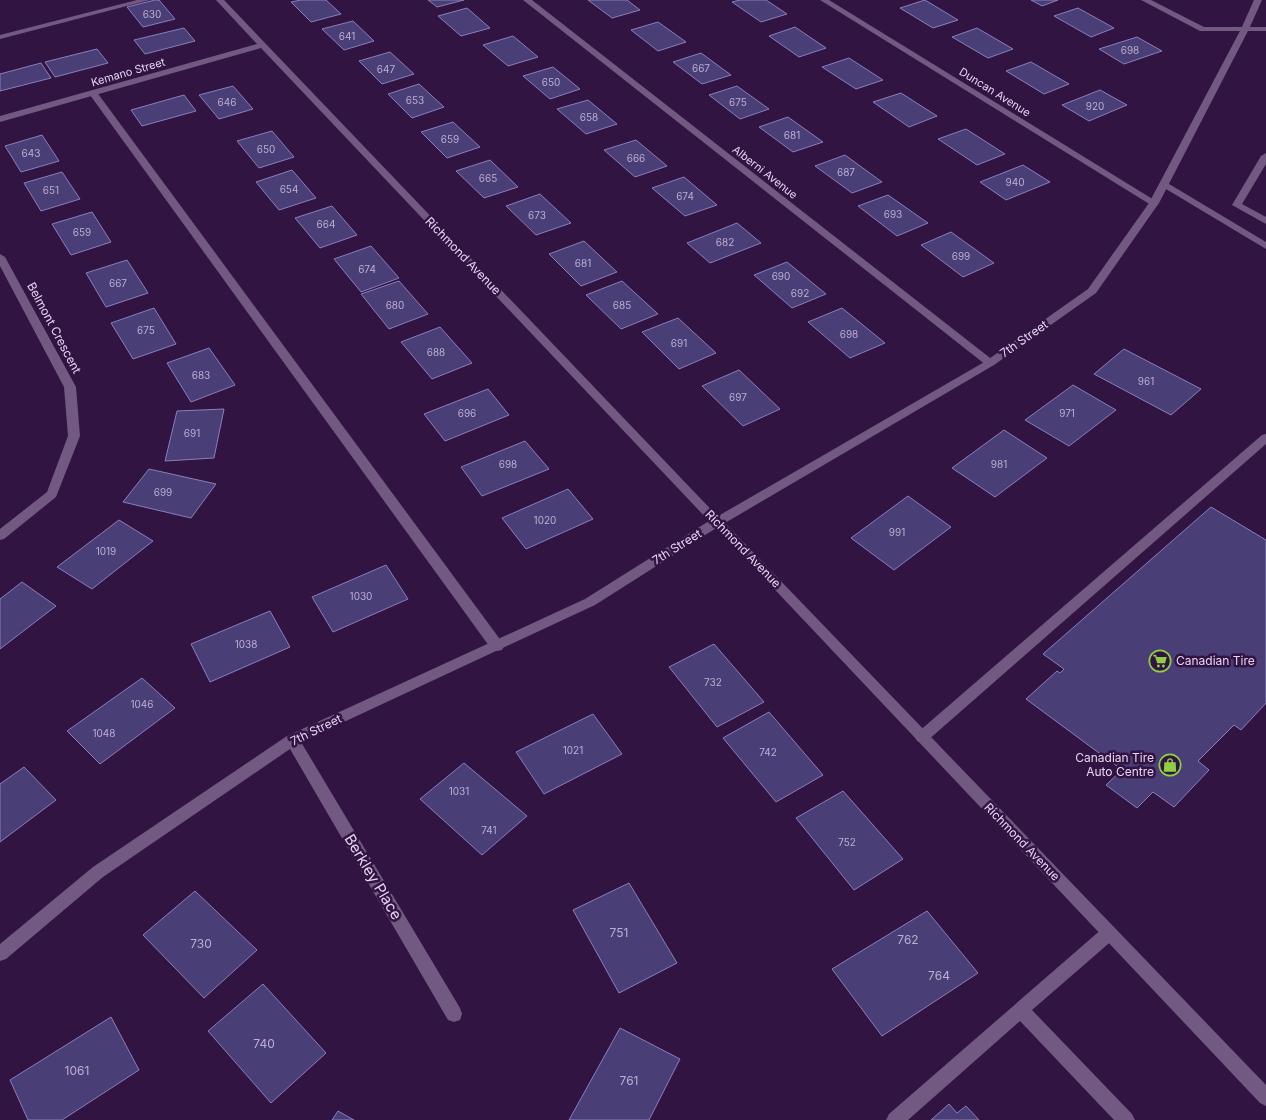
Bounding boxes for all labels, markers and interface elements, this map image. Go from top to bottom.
house number: 630 [143,8,161,20]
house number: 641 [339,30,355,42]
house number: 698 [1121,44,1139,56]
street label: Kemano Street [89,55,167,89]
house number: 667 [692,62,710,74]
house number: 647 [377,63,395,75]
street label: Duncan Avenue [957,64,1033,120]
house number: 650 [542,76,560,88]
house number: 653 [406,94,424,106]
house number: 646 [218,96,236,108]
house number: 675 [729,96,747,108]
house number: 920 [1086,100,1104,112]
house number: 658 [580,111,598,123]
house number: 681 [784,129,800,141]
house number: 659 [441,133,459,145]
street label: Alberni Avenue [730,142,800,202]
house number: 650 [257,143,275,155]
house number: 643 [22,147,40,159]
house number: 666 [627,152,645,164]
house number: 687 [837,166,855,178]
house number: 665 [479,172,497,184]
house number: 940 [1006,176,1024,188]
house number: 654 [280,183,298,195]
house number: 651 [43,184,59,196]
house number: 674 [676,190,694,202]
house number: 693 [884,208,902,220]
house number: 673 [528,209,546,221]
street label: Richmond Avenue [422,214,504,298]
house number: 664 [317,218,335,230]
house number: 659 [73,226,91,238]
house number: 682 [716,236,734,248]
house number: 699 [952,250,970,262]
house number: 681 [575,257,591,269]
house number: 674 [358,263,376,275]
house number: 690 [772,270,790,282]
house number: 667 [109,277,127,289]
street label: Belmont Crescent [24,280,85,376]
house number: 692 [791,287,809,299]
house number: 680 [386,299,404,311]
house number: 685 [613,299,631,311]
street label: 7th Street [997,317,1051,361]
house number: 675 [137,324,155,336]
house number: 698 [840,328,858,340]
house number: 691 [671,337,687,349]
house number: 688 [427,346,445,358]
house number: 683 [192,369,210,381]
house number: 961 [1138,375,1154,387]
house number: 697 [729,391,747,403]
house number: 696 [458,407,476,419]
house number: 971 [1059,407,1075,419]
house number: 691 [184,427,200,439]
house number: 698 [499,458,517,470]
house number: 981 [991,458,1007,470]
house number: 699 [154,486,172,498]
street label: Richmond Avenue [702,507,784,591]
house number: 1020 [534,514,556,526]
street label: 7th Street [649,526,704,568]
house number: 991 [889,526,905,538]
house number: 1019 [96,545,116,557]
house number: 1030 [350,590,372,602]
house number: 1038 [235,638,257,650]
supermarket icon: Canadian Tire [1148,649,1172,673]
place label: Canadian Tire [1176,653,1255,668]
house number: 732 [704,676,722,688]
house number: 1046 [130,698,154,710]
street label: 7th Street [288,711,344,748]
house number: 1048 [92,727,116,739]
house number: 1021 [563,744,583,756]
house number: 742 [759,746,777,758]
place label: Canadian Tire Auto Centre [1075,750,1154,779]
shop icon: Canadian Tire Auto Centre [1158,753,1182,777]
house number: 1031 [449,785,469,797]
street label: Richmond Avenue [981,800,1063,884]
house number: 741 [481,824,497,836]
street label: Berkley Place [340,831,406,923]
house number: 752 [838,836,856,848]
house number: 751 [610,925,628,940]
house number: 762 [897,932,919,947]
house number: 730 [190,936,212,951]
house number: 764 [928,968,950,983]
house number: 740 [253,1036,275,1051]
house number: 1061 [65,1063,89,1078]
house number: 761 [620,1073,638,1088]

